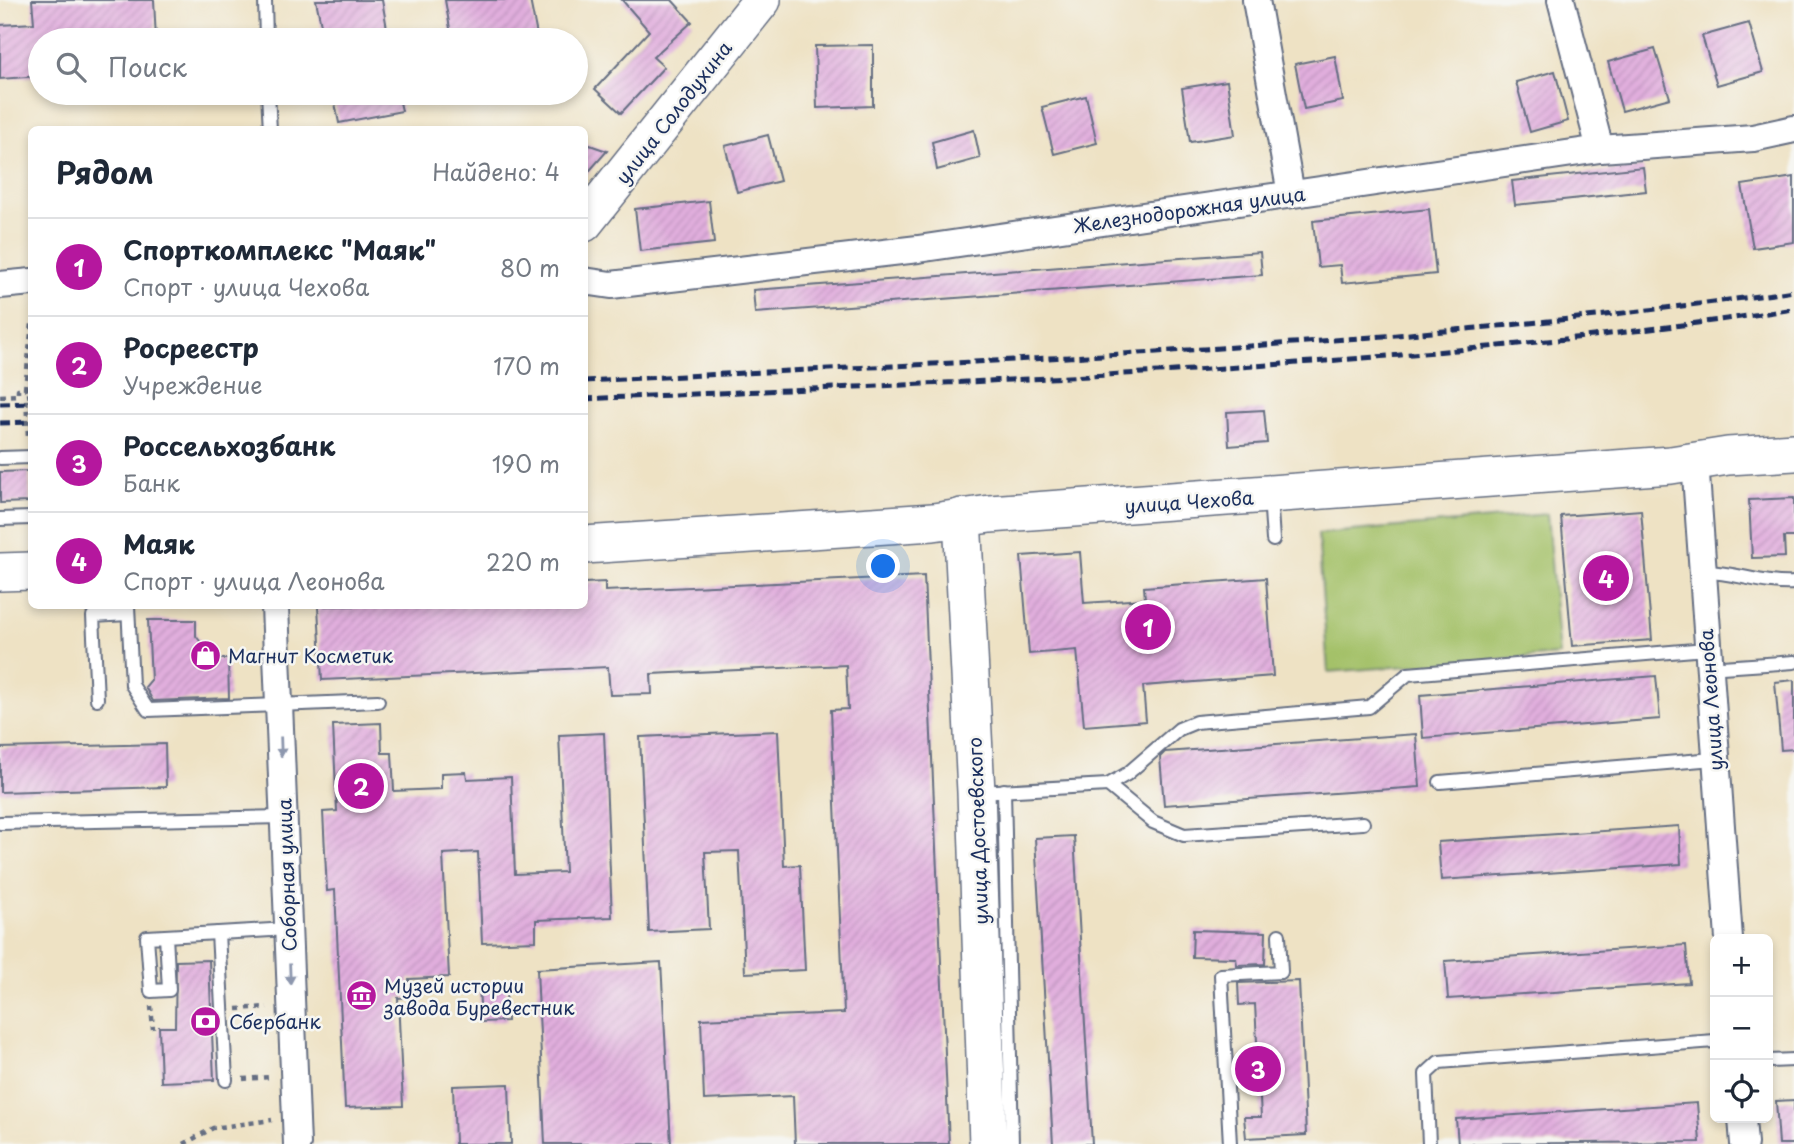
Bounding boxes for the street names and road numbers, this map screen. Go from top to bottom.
street label: улица Солодухина [608,35,738,189]
street label: Железнодорожная улица [1071,179,1307,239]
street label: улица Чехова [1123,483,1255,519]
street label: улица Леонова [1691,628,1729,772]
street label: улица Достоевского [960,737,994,925]
street label: Соборная улица [269,798,303,952]

